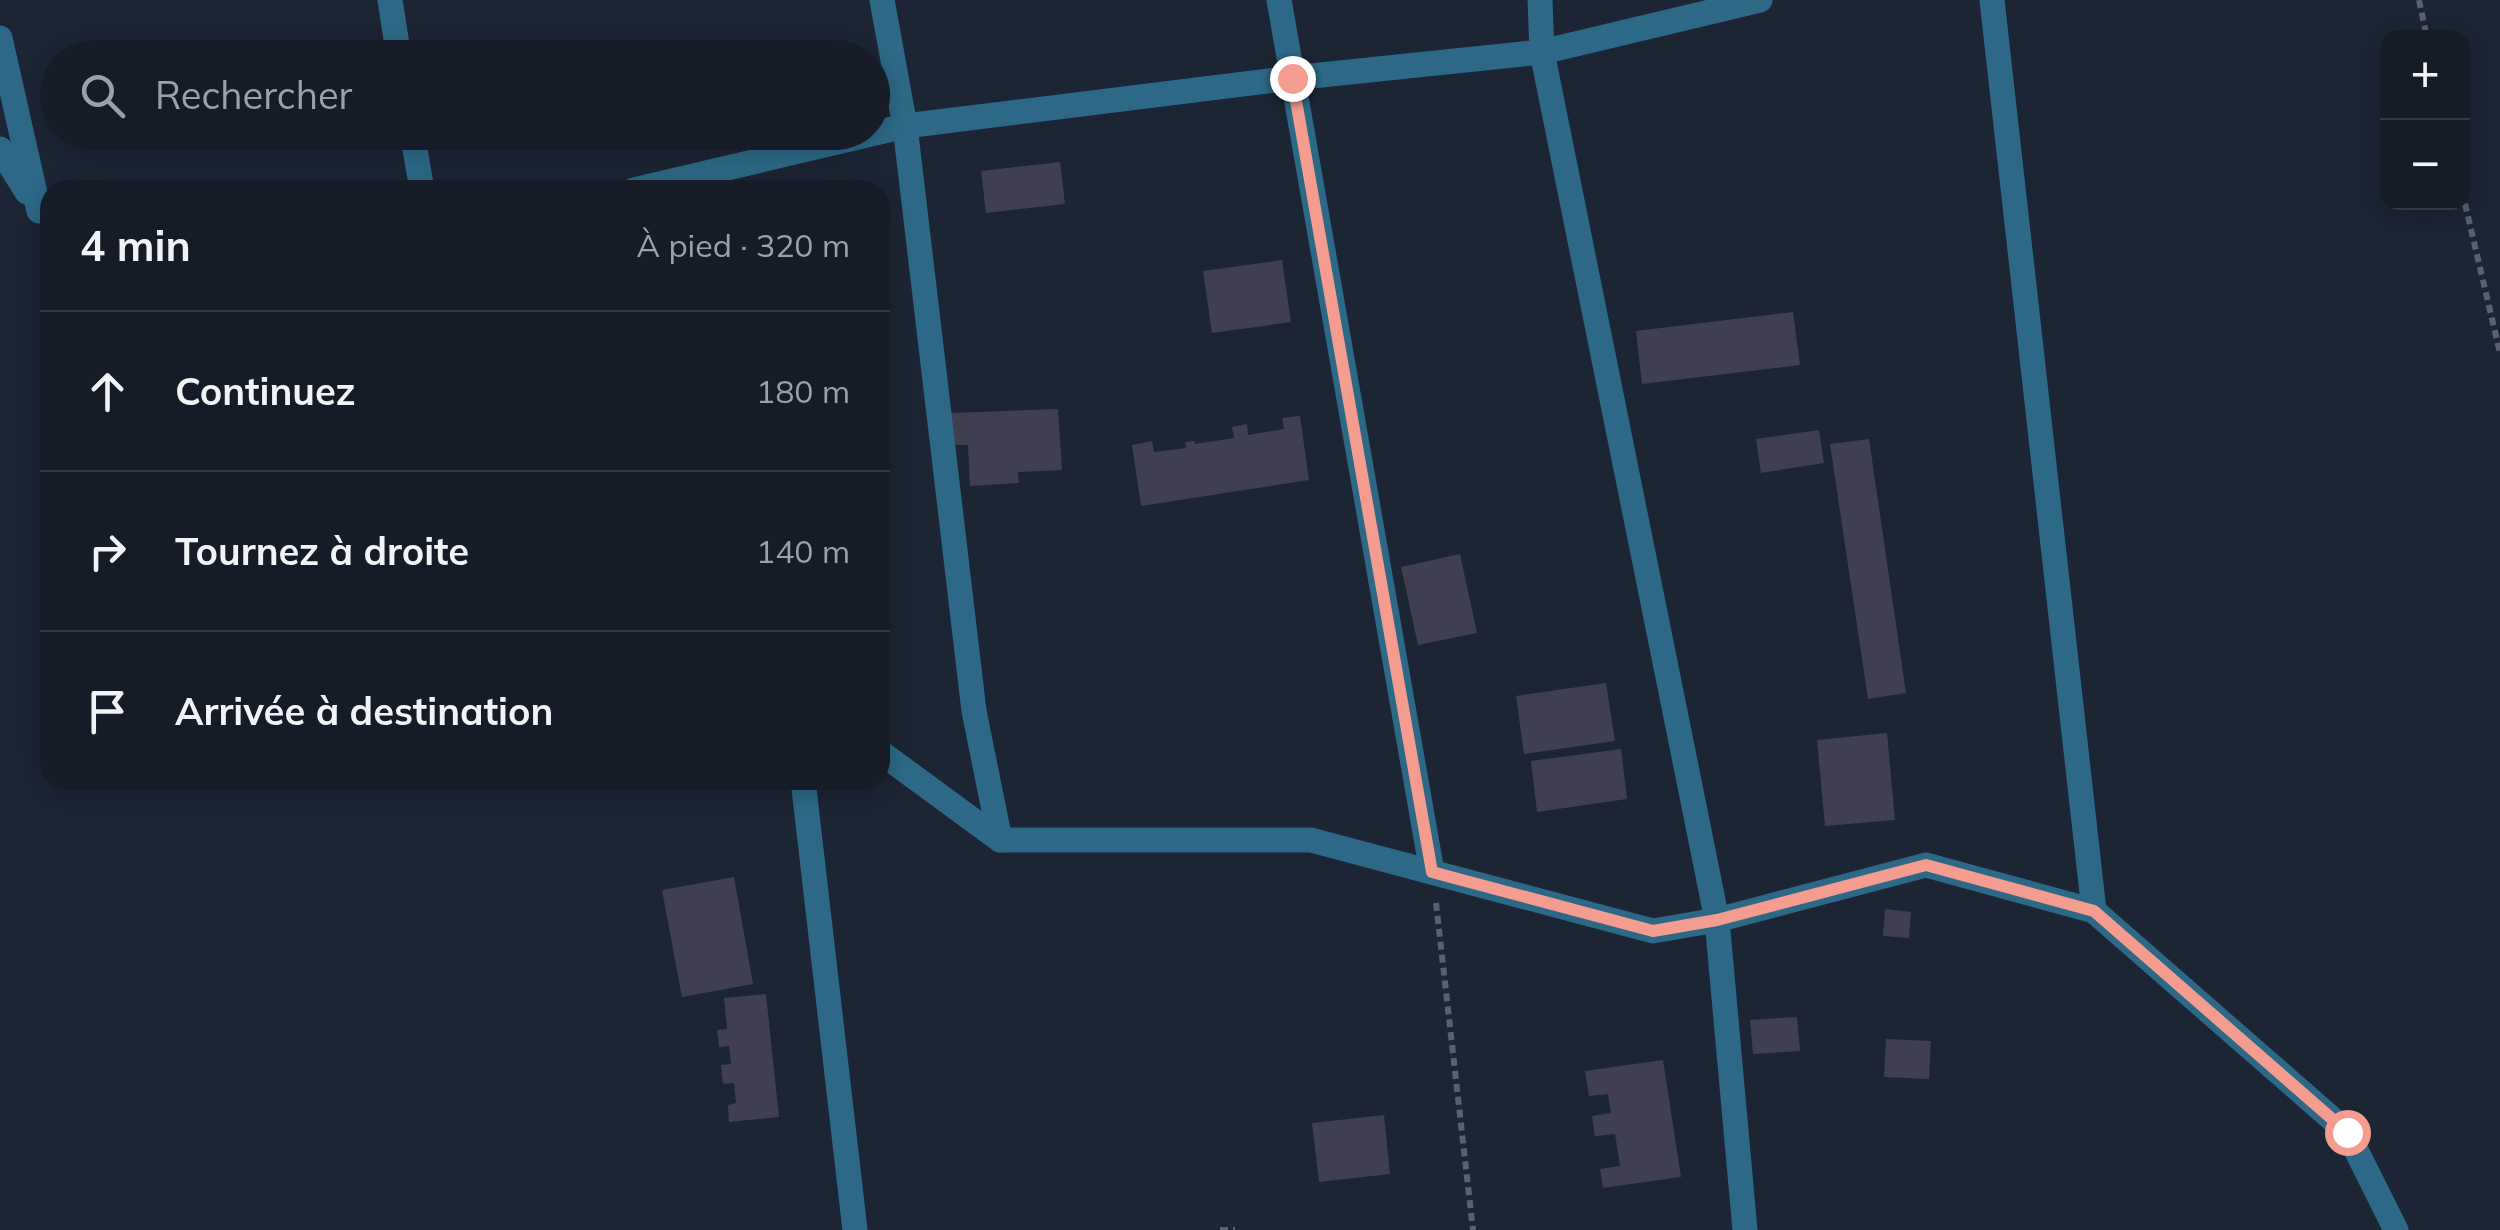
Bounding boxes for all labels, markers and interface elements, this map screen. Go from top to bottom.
map controls [2380,30,2470,210]
button: + [2380,30,2470,120]
search box [40,40,890,150]
route end [1270,56,1316,102]
icon: search [75,68,130,123]
text: Rechercher [155,71,352,119]
button: − [2380,120,2470,210]
text: 4 min [80,219,191,272]
text: À pied · 320 m [637,225,850,265]
icon: ahead [80,364,135,419]
text: Continuez [175,367,356,415]
text: 180 m [756,371,850,411]
icon: right [80,524,135,579]
text: Tournez à droite [175,527,469,575]
text: 140 m [756,531,850,571]
icon: arrive [80,684,135,739]
text: Arrivée à destination [175,687,553,735]
route start [2325,1110,2371,1156]

